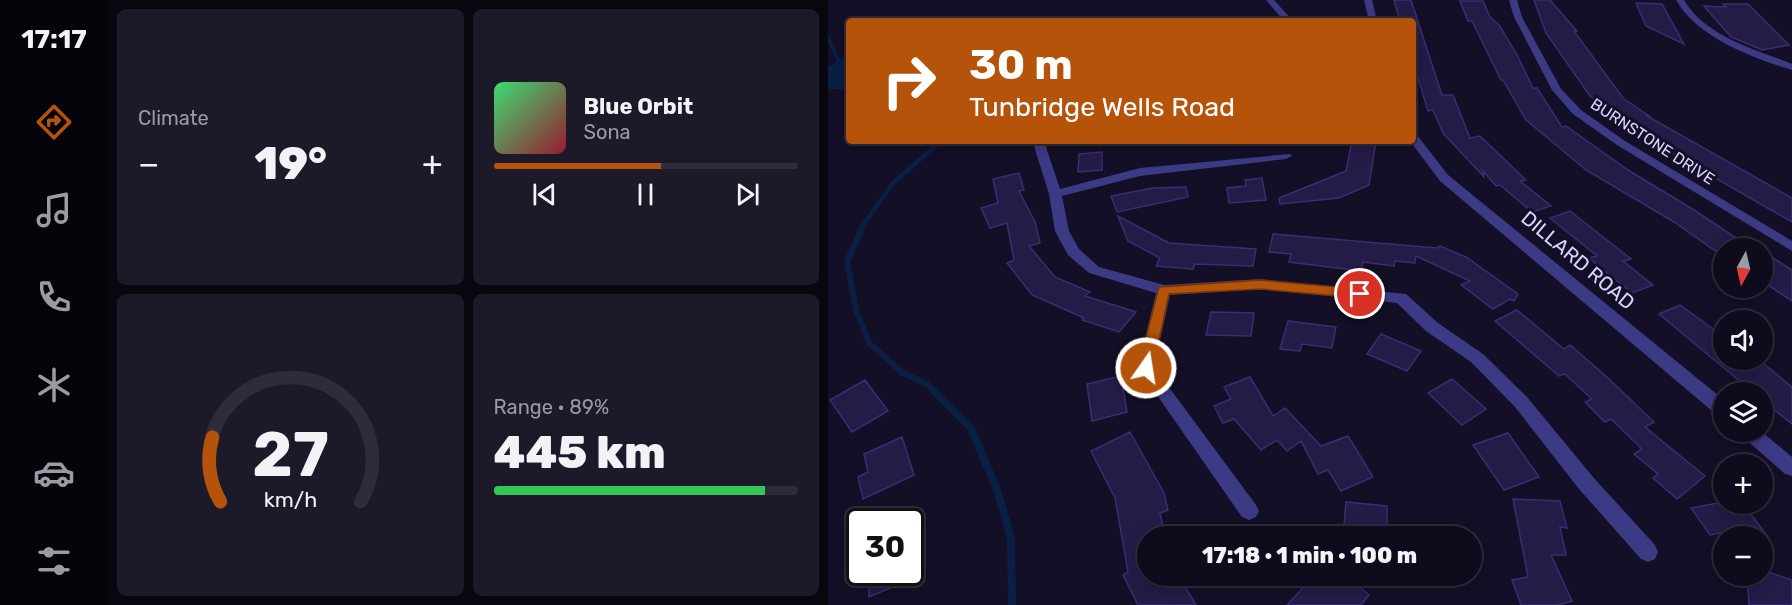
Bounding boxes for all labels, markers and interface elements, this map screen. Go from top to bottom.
text: 17:17 [21,23,87,55]
text: 30 m [969,40,1073,90]
icon: right [870,42,948,120]
text: Tunbridge Wells Road [969,91,1235,123]
text: Blue Orbit [584,93,693,120]
street label: BURNSTONE DRIVE [1587,94,1718,189]
icon: directions [33,101,75,143]
text: Climate [138,106,209,130]
text: Sona [584,120,631,144]
text: 19° [254,137,327,190]
text: − [138,144,159,183]
text: + [422,144,442,183]
icon: previous [528,178,561,211]
icon: pause [629,178,662,211]
icon: next [731,178,764,211]
icon: music [33,189,75,231]
street label: DILLARD ROAD [1516,206,1640,314]
north arrow [1713,238,1773,298]
map controls [1713,238,1773,586]
pin [1334,268,1385,319]
icon: phone [33,276,75,318]
icon: arrive [1343,277,1376,310]
button: sound [1713,310,1773,370]
position arrow [1114,336,1178,400]
icon: climate [33,364,75,406]
button: layers [1713,382,1773,442]
text: Range · 89% [494,395,609,419]
text: 27 [252,418,328,492]
text: 445 km [494,426,666,479]
icon: car [33,452,75,494]
button: + [1713,454,1773,514]
text: km/h [263,487,317,512]
speed limit sign: 30 [846,508,924,586]
button: − [1713,526,1773,586]
icon: filters [33,540,75,582]
text: 17:18 · 1 min · 100 m [1202,542,1417,569]

